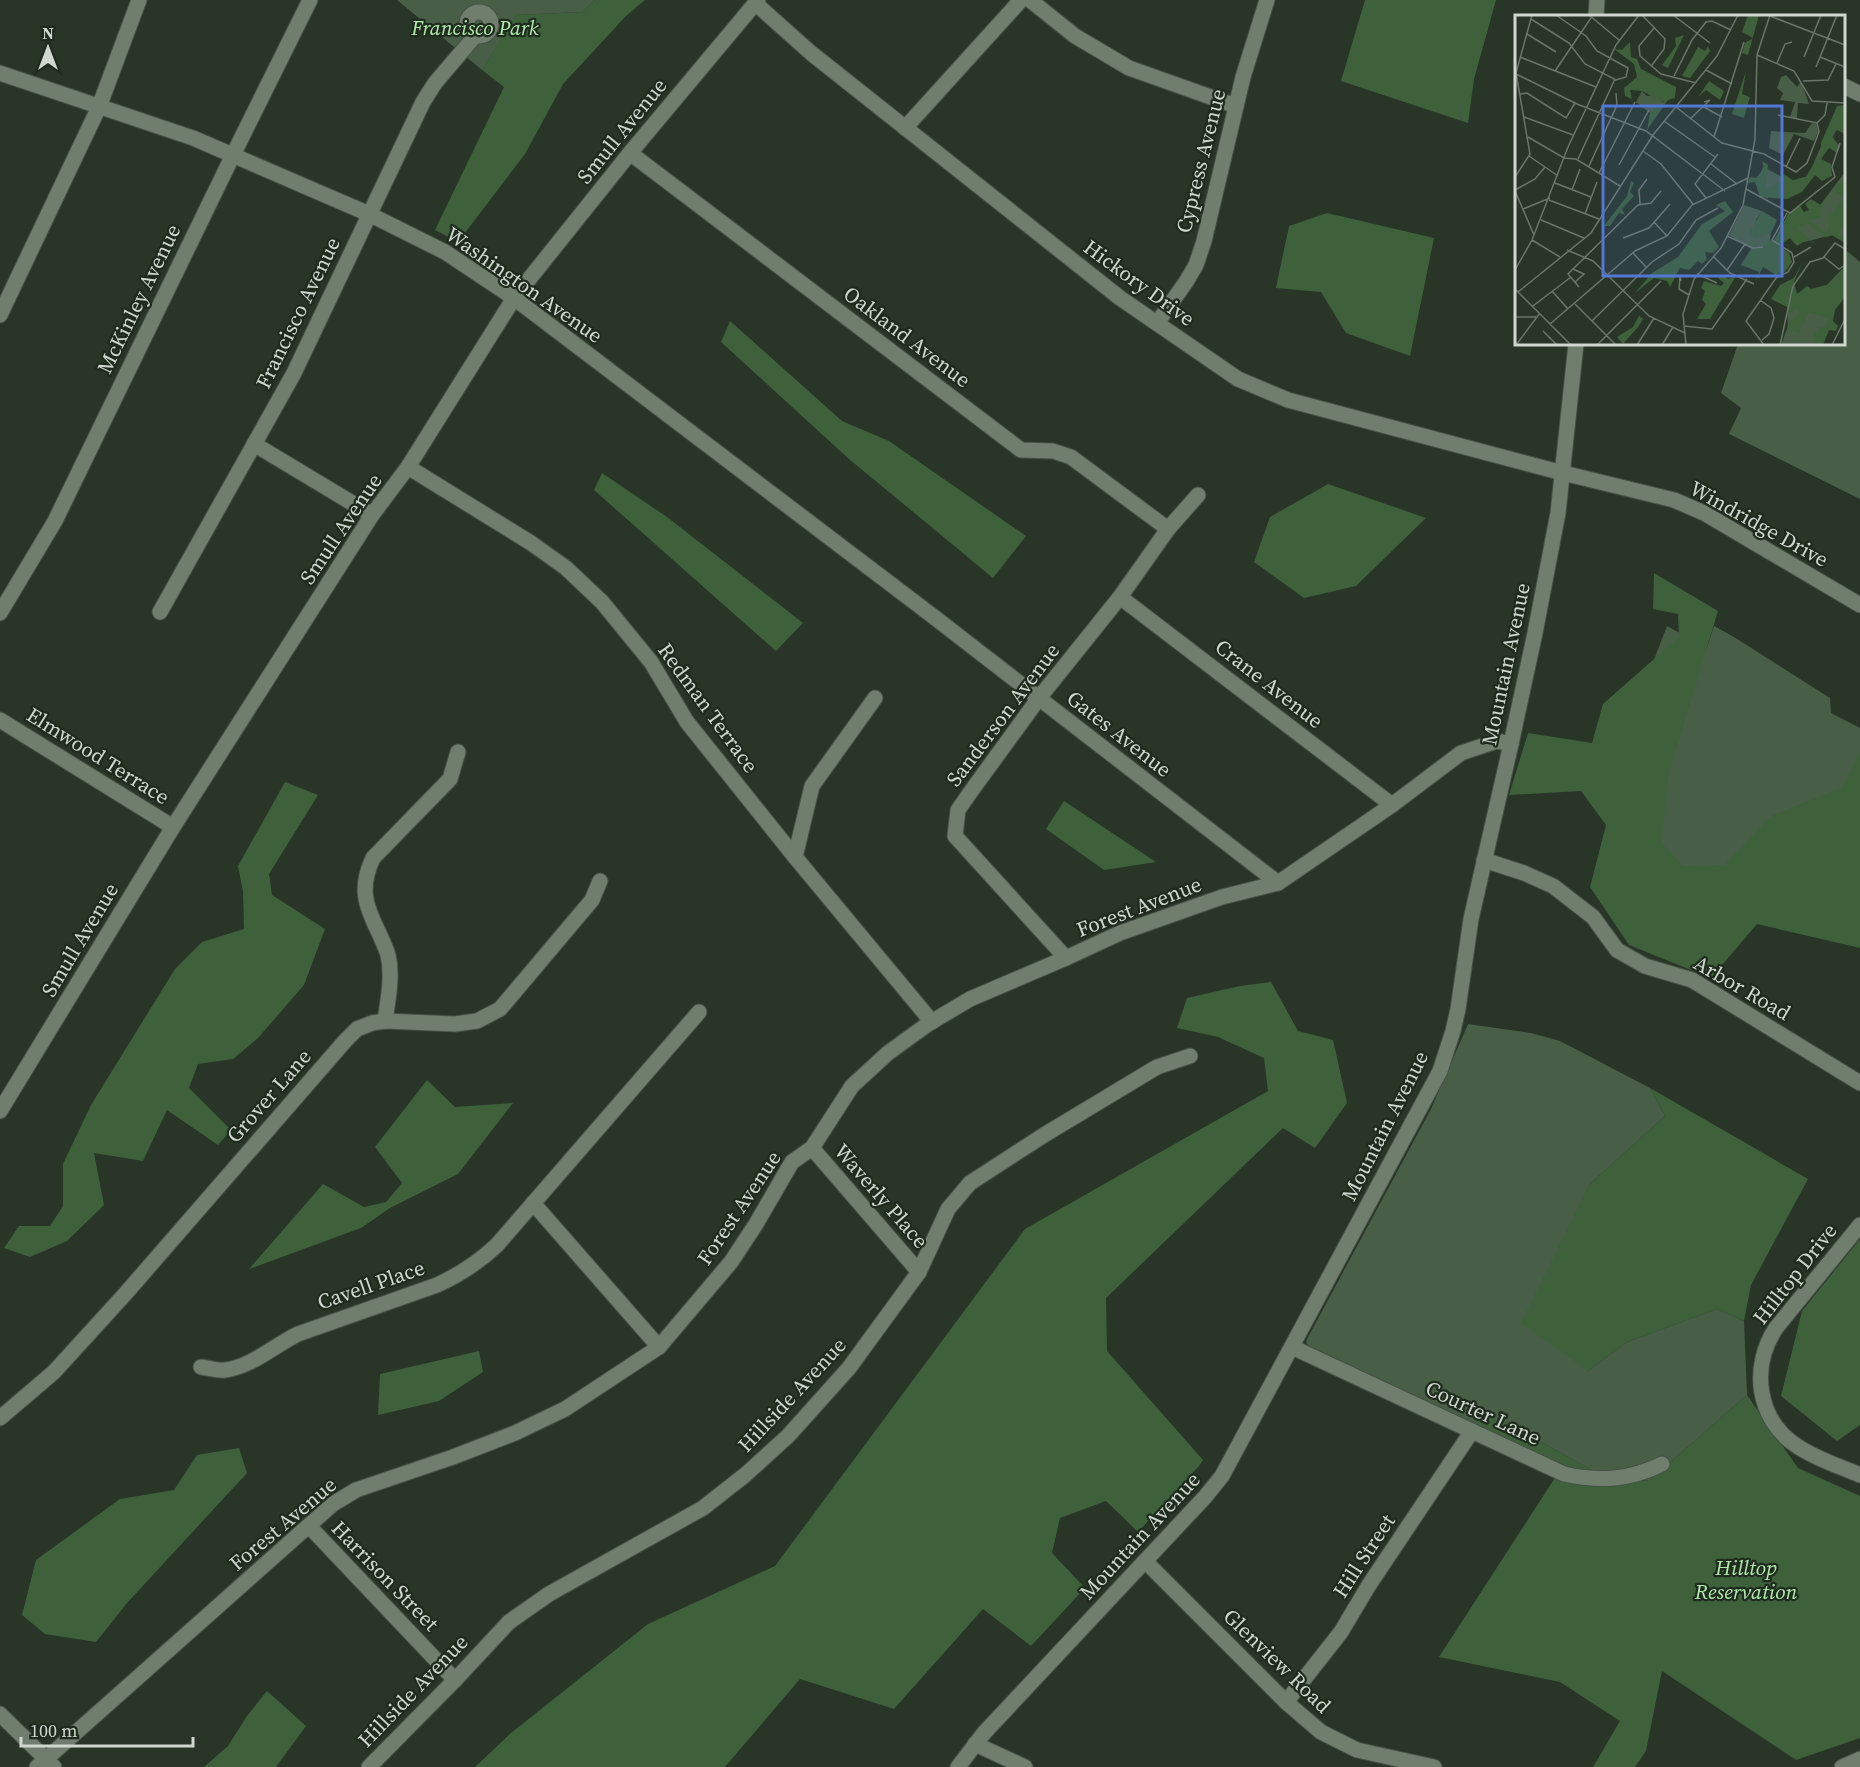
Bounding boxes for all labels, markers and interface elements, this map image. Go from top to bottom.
park label: Francisco Park [410,13,539,42]
inset map [1515,15,1845,345]
north arrow [18,18,78,78]
text: N [42,22,54,44]
street label: Smull Avenue [570,72,673,190]
street label: Cypress Avenue [1169,86,1232,236]
street label: McKinley Avenue [90,219,187,378]
street label: Washington Avenue [440,219,609,350]
street label: Francisco Avenue [248,232,347,393]
street label: Hickory Drive [1078,232,1201,333]
street label: Oakland Avenue [838,279,977,394]
street label: Smull Avenue [293,467,388,590]
street label: Windridge Drive [1685,473,1834,574]
street label: Mountain Avenue [1474,580,1537,748]
street label: Crane Avenue [1209,632,1329,735]
street label: Redman Terrace [651,637,765,778]
street label: Sanderson Avenue [939,637,1066,792]
street label: Gates Avenue [1061,684,1178,784]
street label: Elmwood Terrace [21,700,175,811]
street label: Forest Avenue [1072,869,1206,944]
street label: Smull Avenue [34,877,125,1002]
street label: Arbor Road [1688,948,1796,1027]
street label: Grover Lane [220,1042,318,1149]
street label: Mountain Avenue [1334,1046,1435,1206]
street label: Waverly Place [828,1137,935,1254]
street label: Forest Avenue [690,1145,788,1271]
street label: Hilltop Drive [1746,1217,1843,1330]
street label: Cavell Place [313,1253,428,1316]
street label: Hillside Avenue [731,1331,852,1458]
street label: Courter Lane [1421,1373,1546,1452]
street label: Mountain Avenue [1073,1465,1207,1606]
street label: Forest Avenue [223,1470,343,1577]
street label: Hill Street [1326,1508,1402,1603]
street label: Harrison Street [325,1514,446,1637]
park label: Hilltop Reservation [1694,1553,1797,1606]
street label: Glenview Road [1217,1602,1338,1720]
street label: Hillside Avenue [351,1628,474,1754]
scale bar [21,1710,194,1748]
text: 100 m [30,1718,77,1743]

